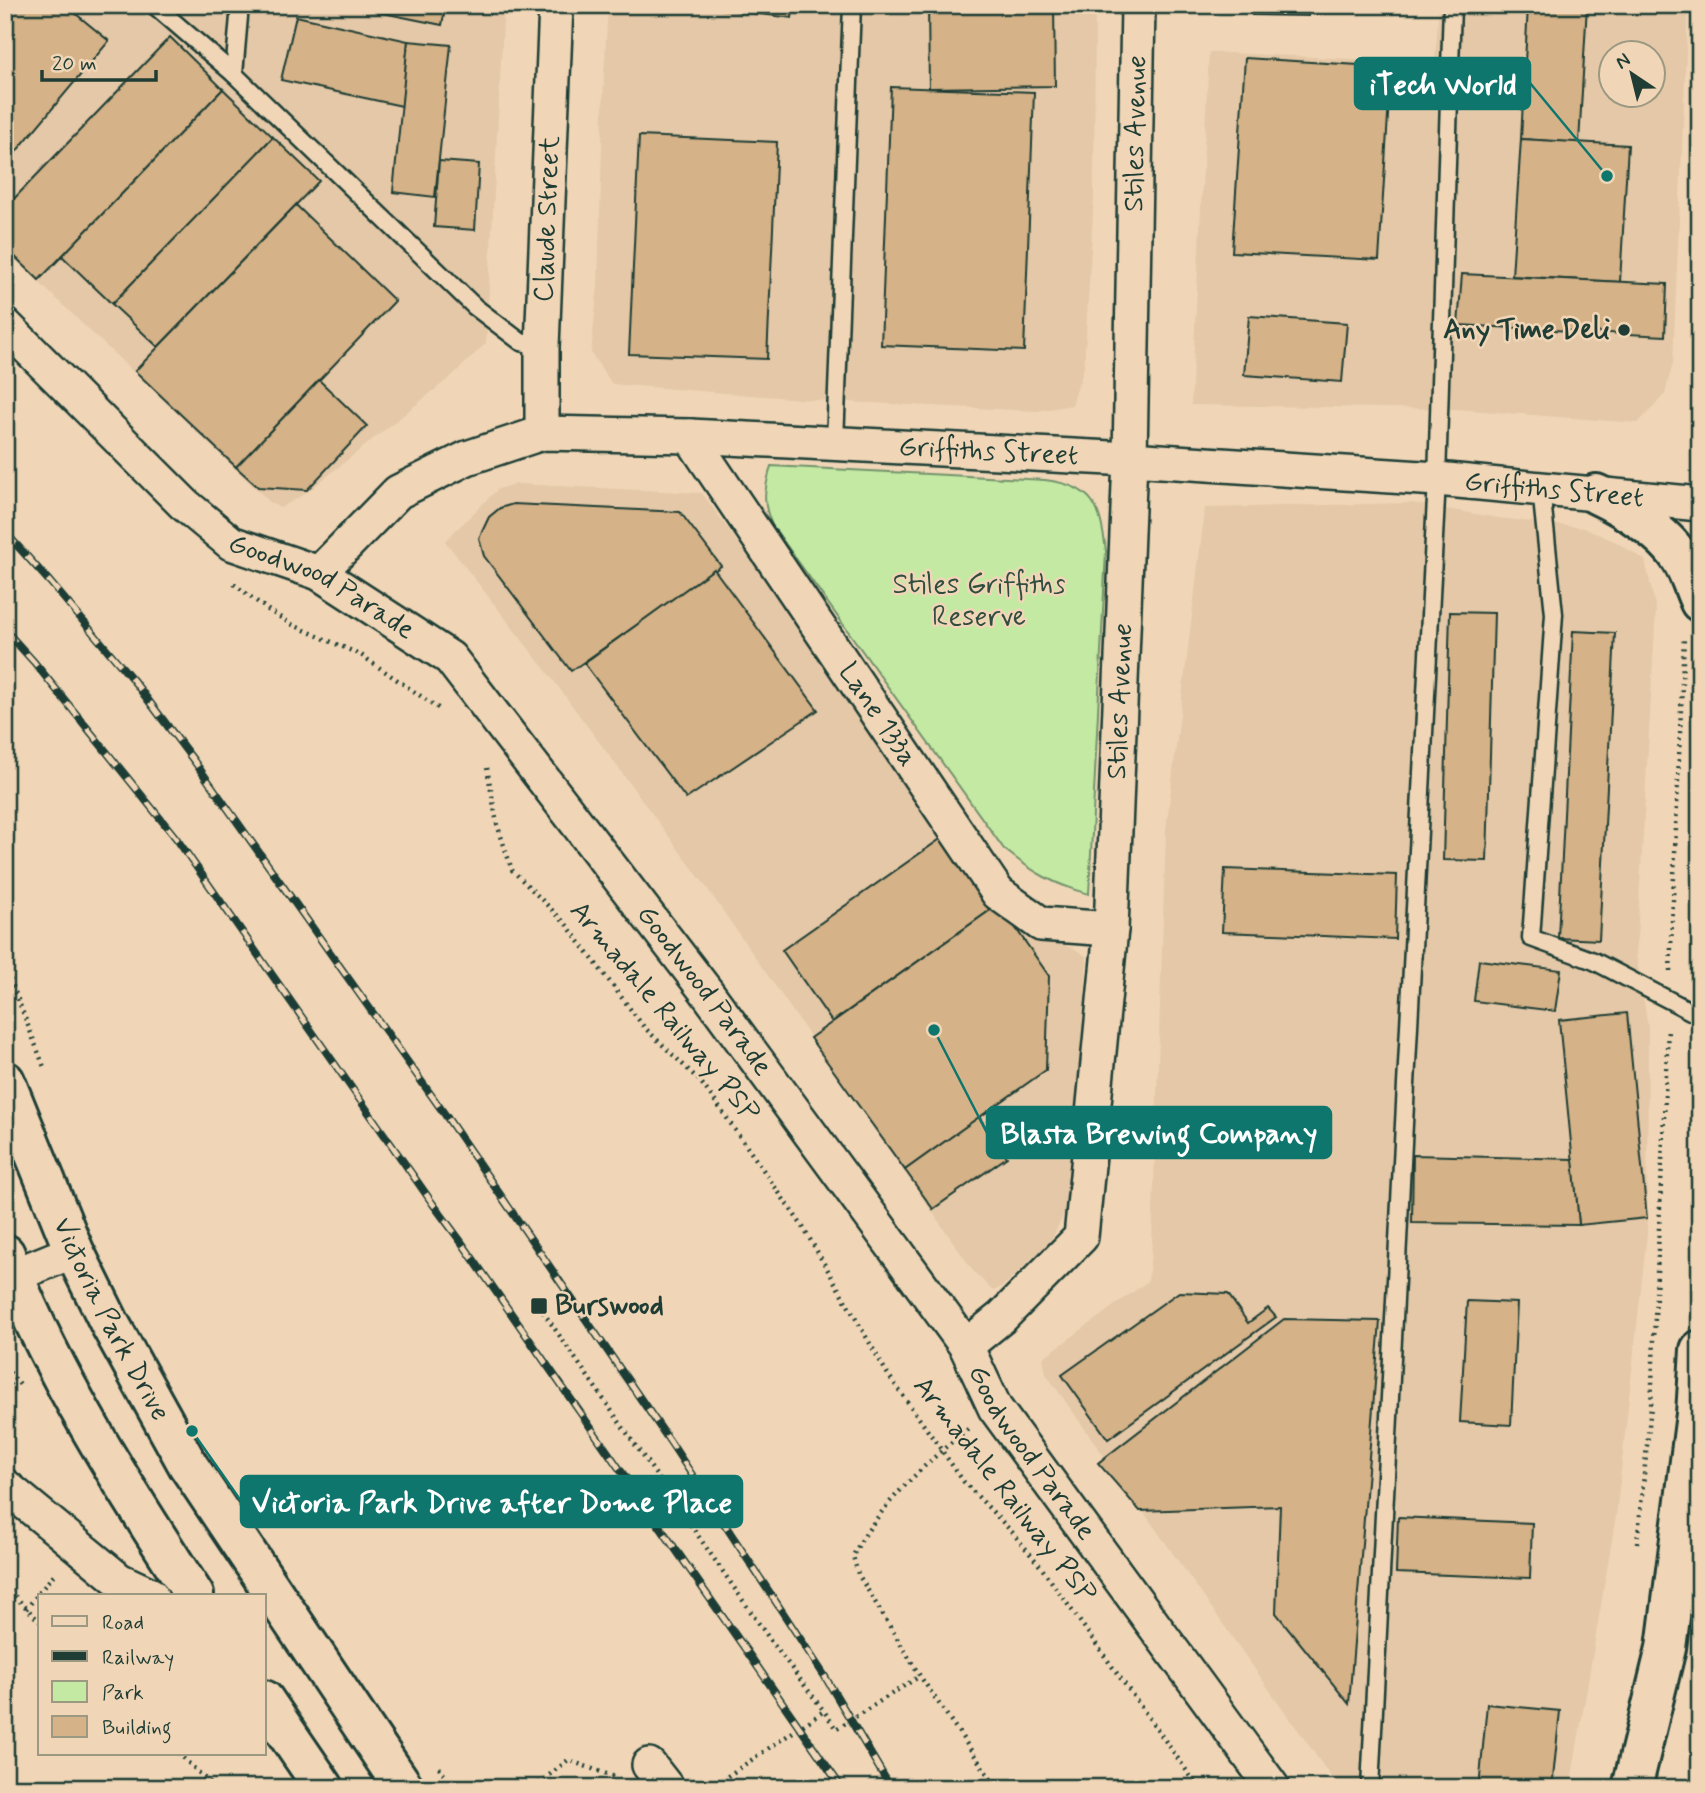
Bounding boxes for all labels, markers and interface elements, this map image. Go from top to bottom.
scale bar [42,38,156,82]
north arrow [1596,38,1666,108]
text: N [1611,47,1635,75]
text: 20 m [52,50,97,78]
street label: Stiles Avenue [1116,55,1156,212]
callout: iTech World [1355,58,1530,109]
text: iTech World [1369,66,1517,105]
street label: Claude Street [525,135,569,303]
place label: Any Time Deli [1443,312,1610,349]
marker: Any Time Deli [1616,322,1632,338]
street label: Griffiths Street [898,428,1079,475]
street label: Griffiths Street [1463,463,1645,517]
street label: Goodwood Parade [223,525,422,649]
park label: Stiles Griffiths Reserve [892,567,1066,636]
street label: Stiles Avenue [1099,622,1142,780]
street label: Lane 133a [830,655,926,774]
street label: Armadale Railway PSP [561,894,767,1130]
street label: Goodwood Parade [628,897,781,1084]
callout: Blasta Brewing Company [987,1107,1331,1158]
text: Blasta Brewing Company [1000,1115,1318,1158]
street label: Victoria Park Drive [44,1212,179,1428]
place label: Burswood [555,1288,664,1325]
marker: Burswood [529,1296,549,1316]
street label: Goodwood Parade [959,1359,1104,1548]
street label: Armadale Railway PSP [904,1369,1104,1611]
callout: Victoria Park Drive after Dome Place [241,1476,742,1527]
text: Victoria Park Drive after Dome Place [252,1484,732,1523]
legend [38,1594,266,1755]
text: Road [102,1609,144,1637]
text: Railway [102,1644,174,1672]
text: Park [102,1679,144,1707]
text: Building [102,1714,172,1744]

